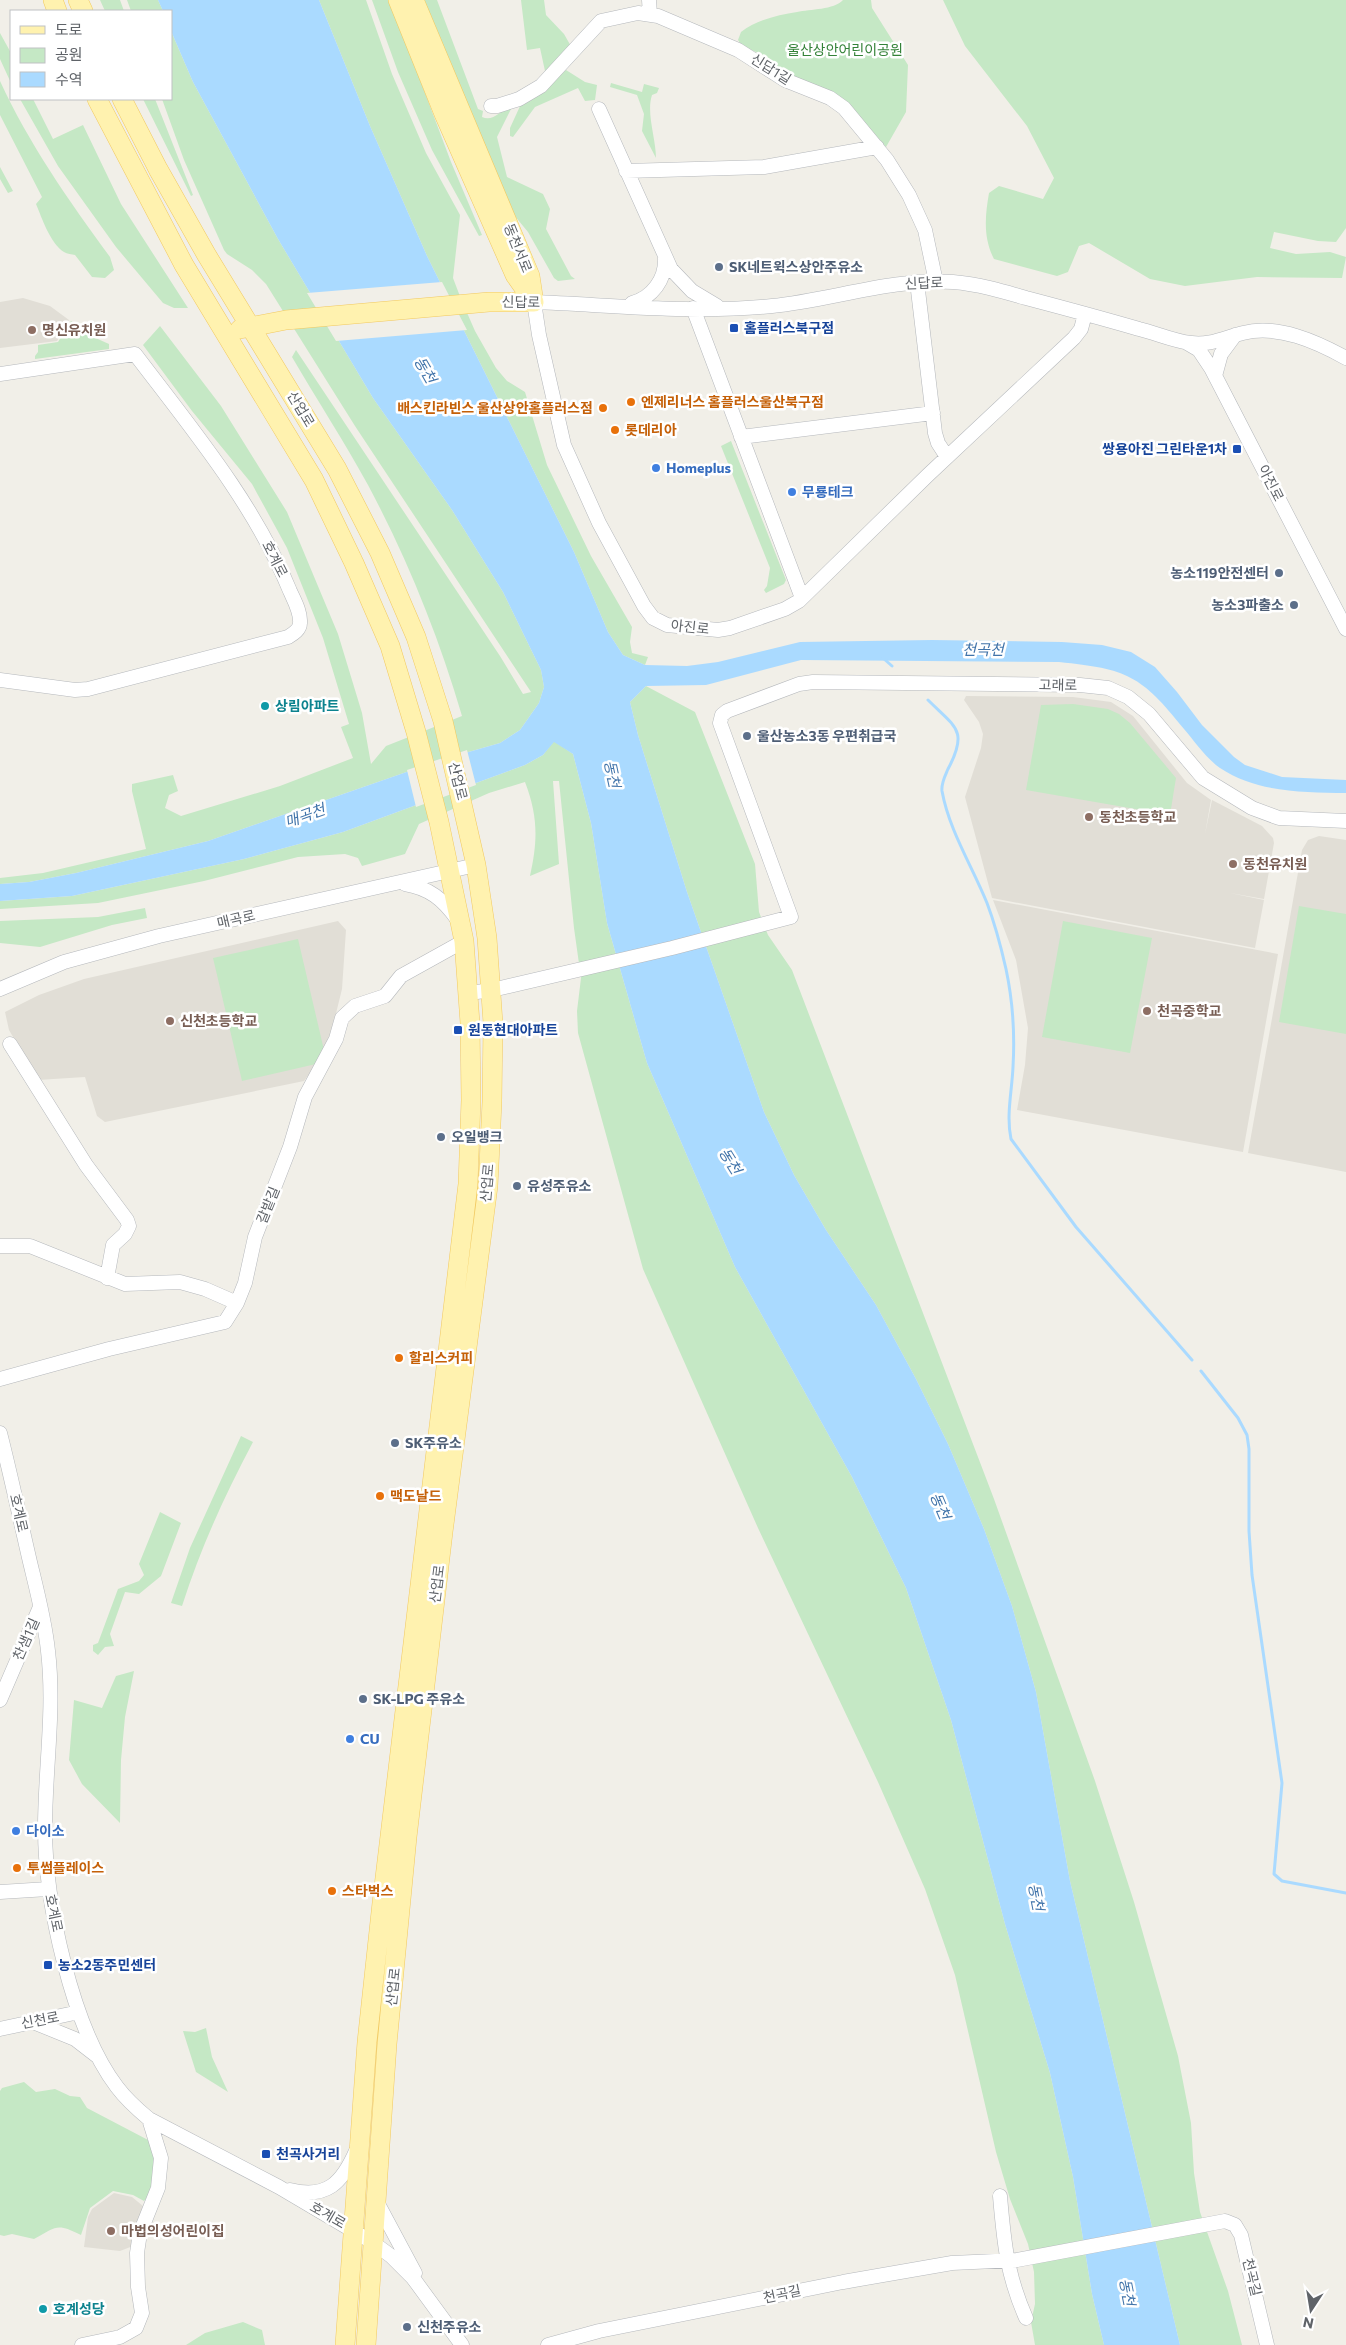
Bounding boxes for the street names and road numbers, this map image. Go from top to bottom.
street label: 신답1길 [748,50,795,88]
street label: 동천서로 [501,221,536,275]
street label: 신답로 [904,273,944,292]
street label: 신답로 [502,293,541,310]
street label: 산업로 [284,388,319,430]
street label: 아진로 [1255,462,1288,504]
street label: 호계로 [259,538,292,580]
street label: 아진로 [670,616,710,637]
street label: 고래로 [1039,676,1078,693]
street label: 산업로 [446,760,471,802]
street label: 매곡로 [215,906,257,931]
street label: 산업로 [476,1163,497,1203]
street label: 갈밭길 [252,1184,283,1226]
street label: 호계로 [7,1492,32,1534]
street label: 산업로 [426,1564,447,1604]
street label: 찬샘1길 [9,1615,42,1663]
street label: 호계로 [42,1892,67,1934]
street label: 산업로 [382,1967,403,2007]
street label: 신천로 [19,2007,61,2032]
street label: 호계로 [307,2198,349,2232]
street label: 천곡길 [1240,2256,1265,2298]
street label: 천곡길 [761,2281,803,2306]

